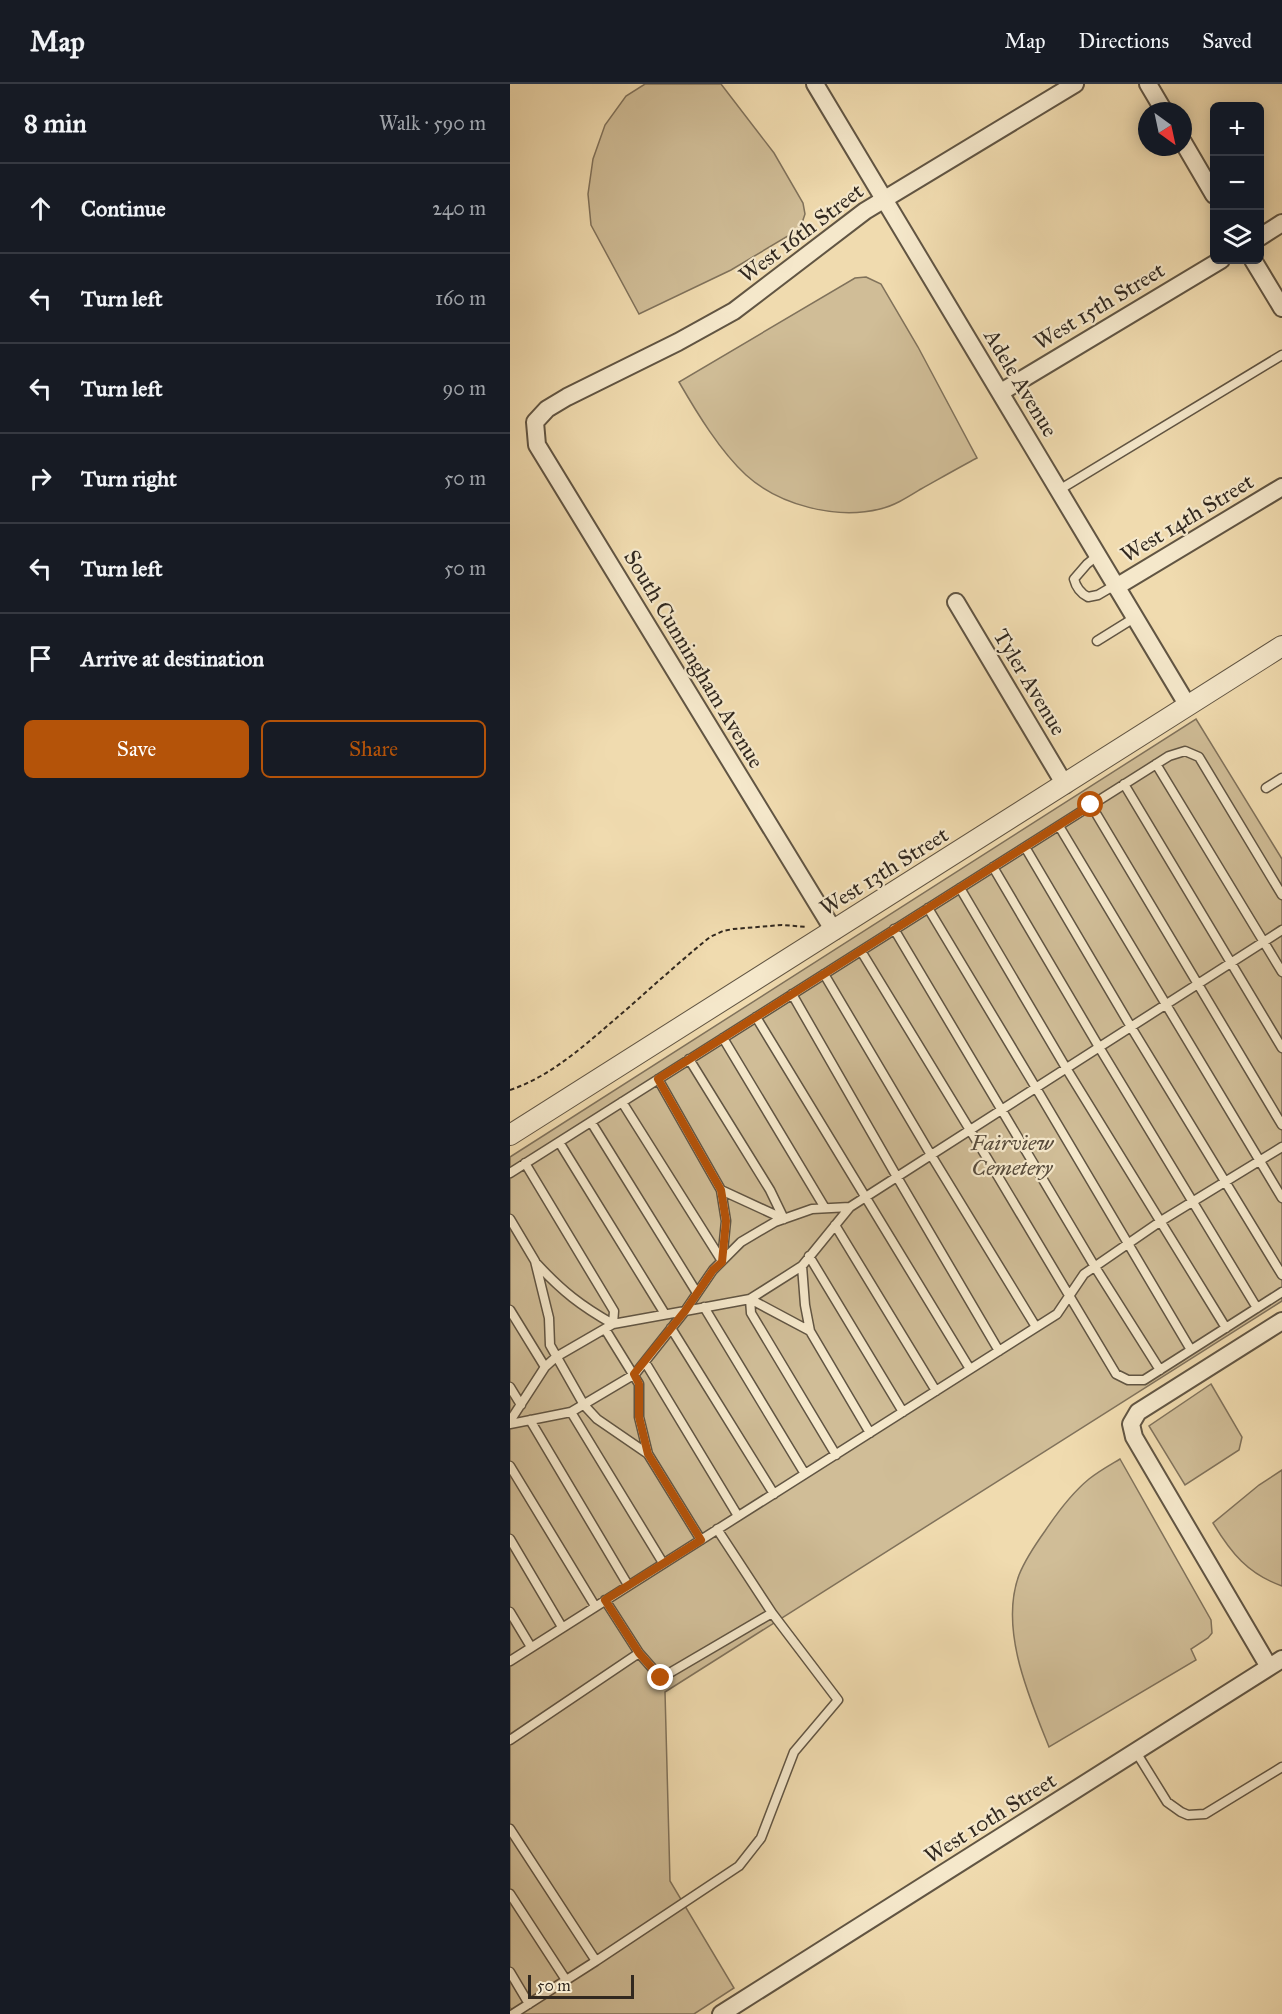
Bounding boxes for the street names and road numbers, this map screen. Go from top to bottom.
street label: West 16th Street [733,177,869,289]
street label: West 15th Street [1029,256,1170,356]
street label: Adele Avenue [978,323,1064,442]
street label: West 14th Street [1116,468,1258,568]
street label: South Cunningham Avenue [618,545,770,773]
street label: Tyler Avenue [988,624,1072,740]
street label: West 13th Street [815,821,953,921]
street label: West 10th Street [919,1767,1061,1869]

